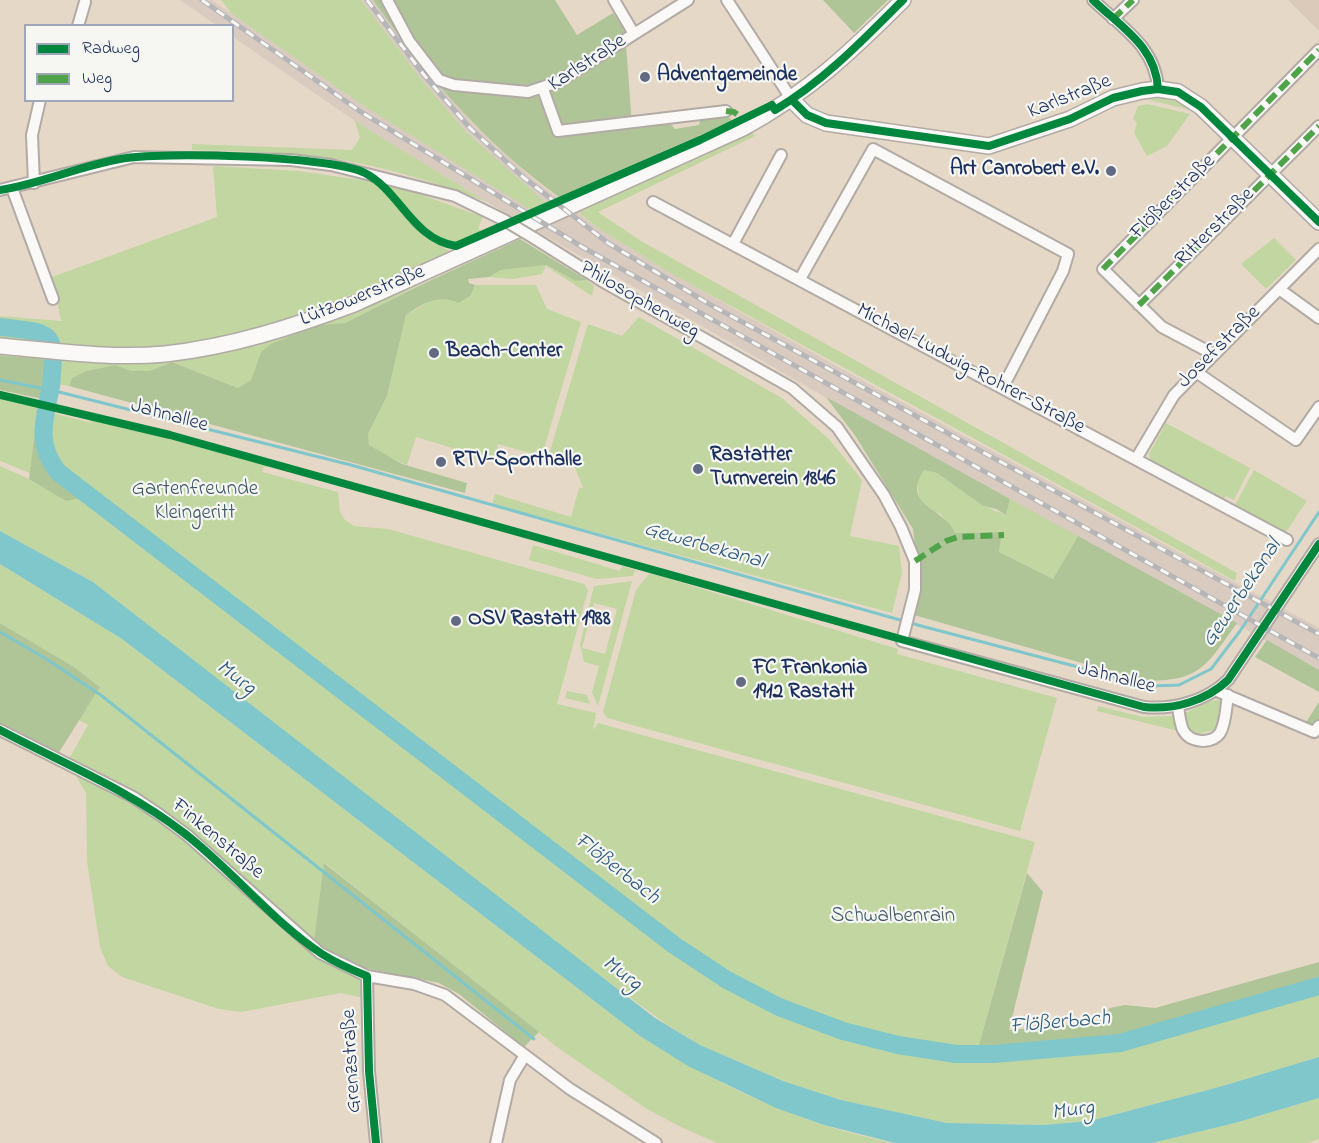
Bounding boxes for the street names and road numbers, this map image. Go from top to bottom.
street label: Karlstraße [544,30,632,98]
street label: Karlstraße [1025,70,1115,126]
street label: Flößerstraße [1126,150,1222,246]
street label: Ritterstraße [1171,183,1261,273]
street label: Philosophenweg [575,257,703,345]
street label: Lützowerstraße [297,261,429,333]
street label: Michael-Ludwig-Rohrer-Straße [851,299,1089,441]
street label: Josefstraße [1173,301,1267,395]
street label: Jahnallee [128,395,210,439]
street label: Jahnallee [1075,657,1157,701]
street label: Finkenstraße [166,794,268,886]
street label: Grenzstraße [338,1008,368,1114]

